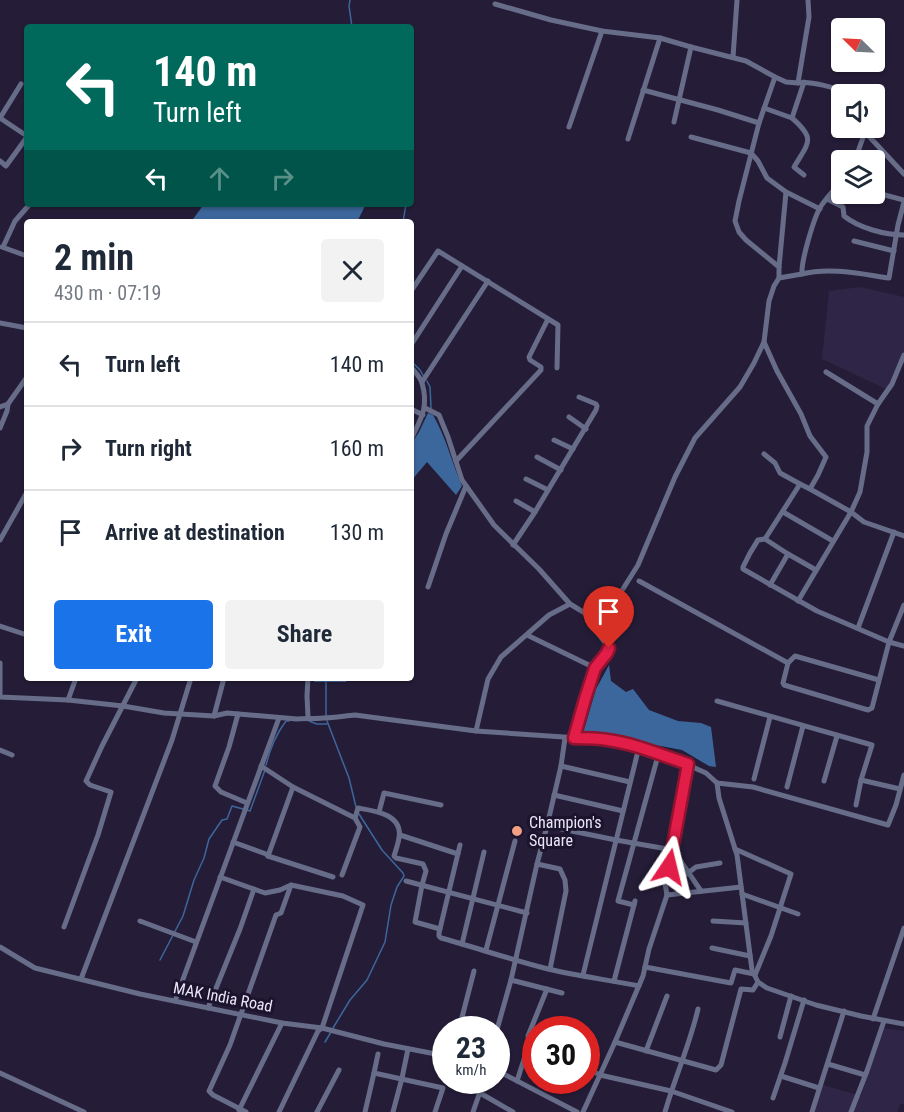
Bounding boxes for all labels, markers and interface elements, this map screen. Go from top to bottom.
north arrow [831,18,885,72]
map controls [831,18,885,204]
text: 140 m [153,47,258,96]
icon: left [54,48,132,126]
button: sound [831,84,885,138]
text: Turn left [153,97,242,129]
button: layers [831,150,885,204]
icon: left [140,162,173,195]
icon: ahead [203,162,236,195]
icon: right [266,162,299,195]
text: 2 min [54,237,134,279]
button: close [321,239,384,302]
text: 430 m · 07:19 [54,281,161,305]
icon: left [54,348,87,381]
text: Turn left [105,352,180,377]
text: 140 m [330,352,384,377]
icon: right [54,432,87,465]
text: Turn right [105,436,192,461]
text: 160 m [330,436,384,461]
icon: arrive [54,516,87,549]
text: Arrive at destination [105,520,285,545]
text: 130 m [330,520,384,545]
pin [583,586,634,648]
icon: arrive [592,595,625,628]
button: Exit [54,600,213,669]
button: Share [225,600,384,669]
place label: Champion's Square [529,813,602,850]
marker: Champion's Square [510,824,524,838]
position arrow [637,835,701,899]
street label: MAK India Road [172,978,274,1016]
speed limit sign: 30 [522,1016,600,1094]
text: 23 [456,1030,486,1065]
text: km/h [456,1061,486,1079]

